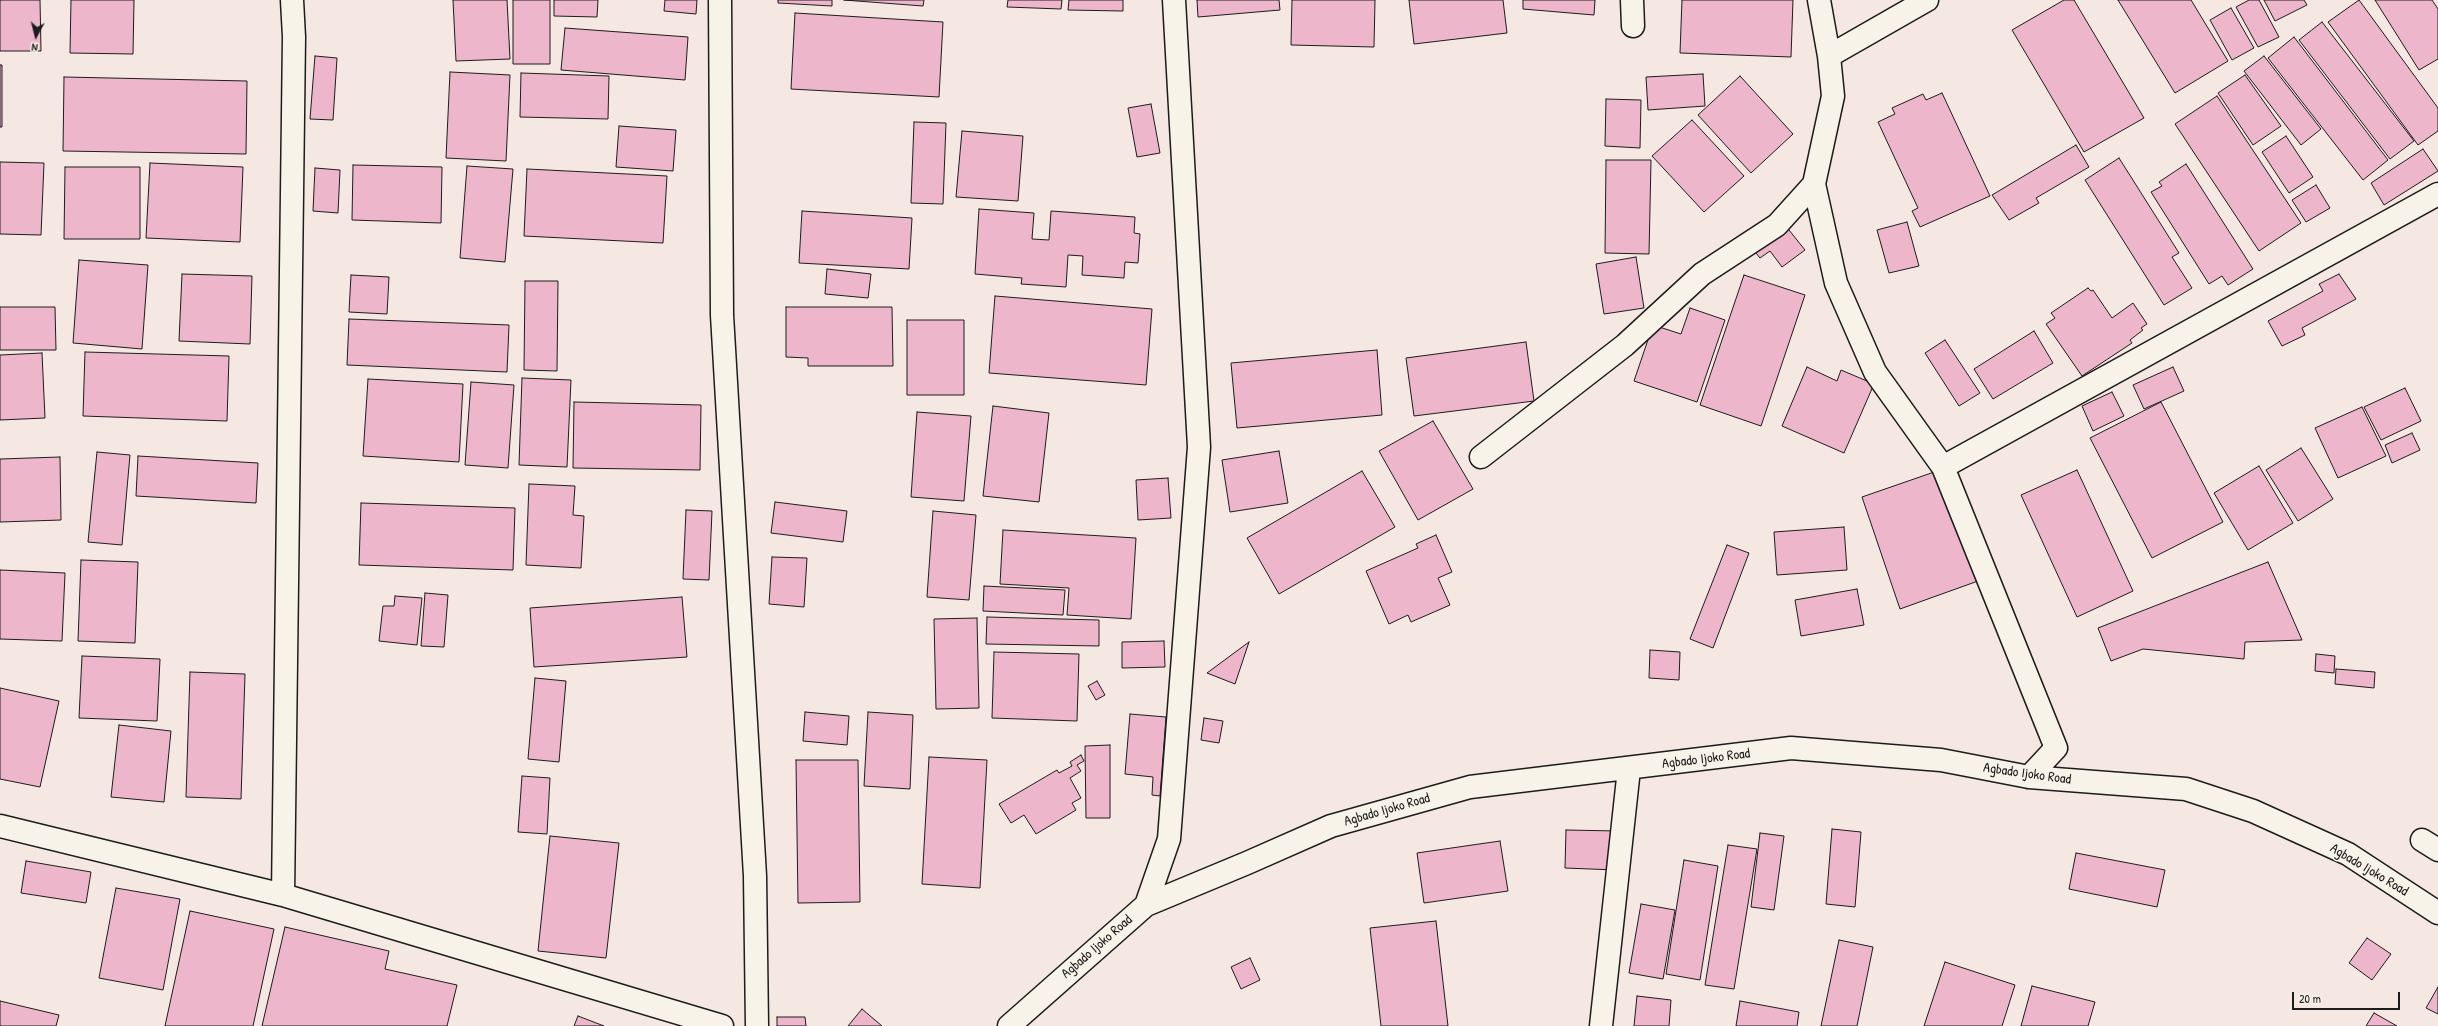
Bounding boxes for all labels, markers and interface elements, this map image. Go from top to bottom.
north arrow [16,16,56,56]
text: N [31,41,38,55]
street label: Agbado Ijoko Road [1661,745,1751,773]
street label: Agbado Ijoko Road [1982,760,2072,788]
street label: Agbado Ijoko Road [1342,790,1432,830]
street label: Agbado Ijoko Road [2327,840,2411,900]
street label: Agbado Ijoko Road [1058,912,1136,982]
scale bar [2294,984,2402,1010]
text: 20 m [2299,990,2321,1007]

